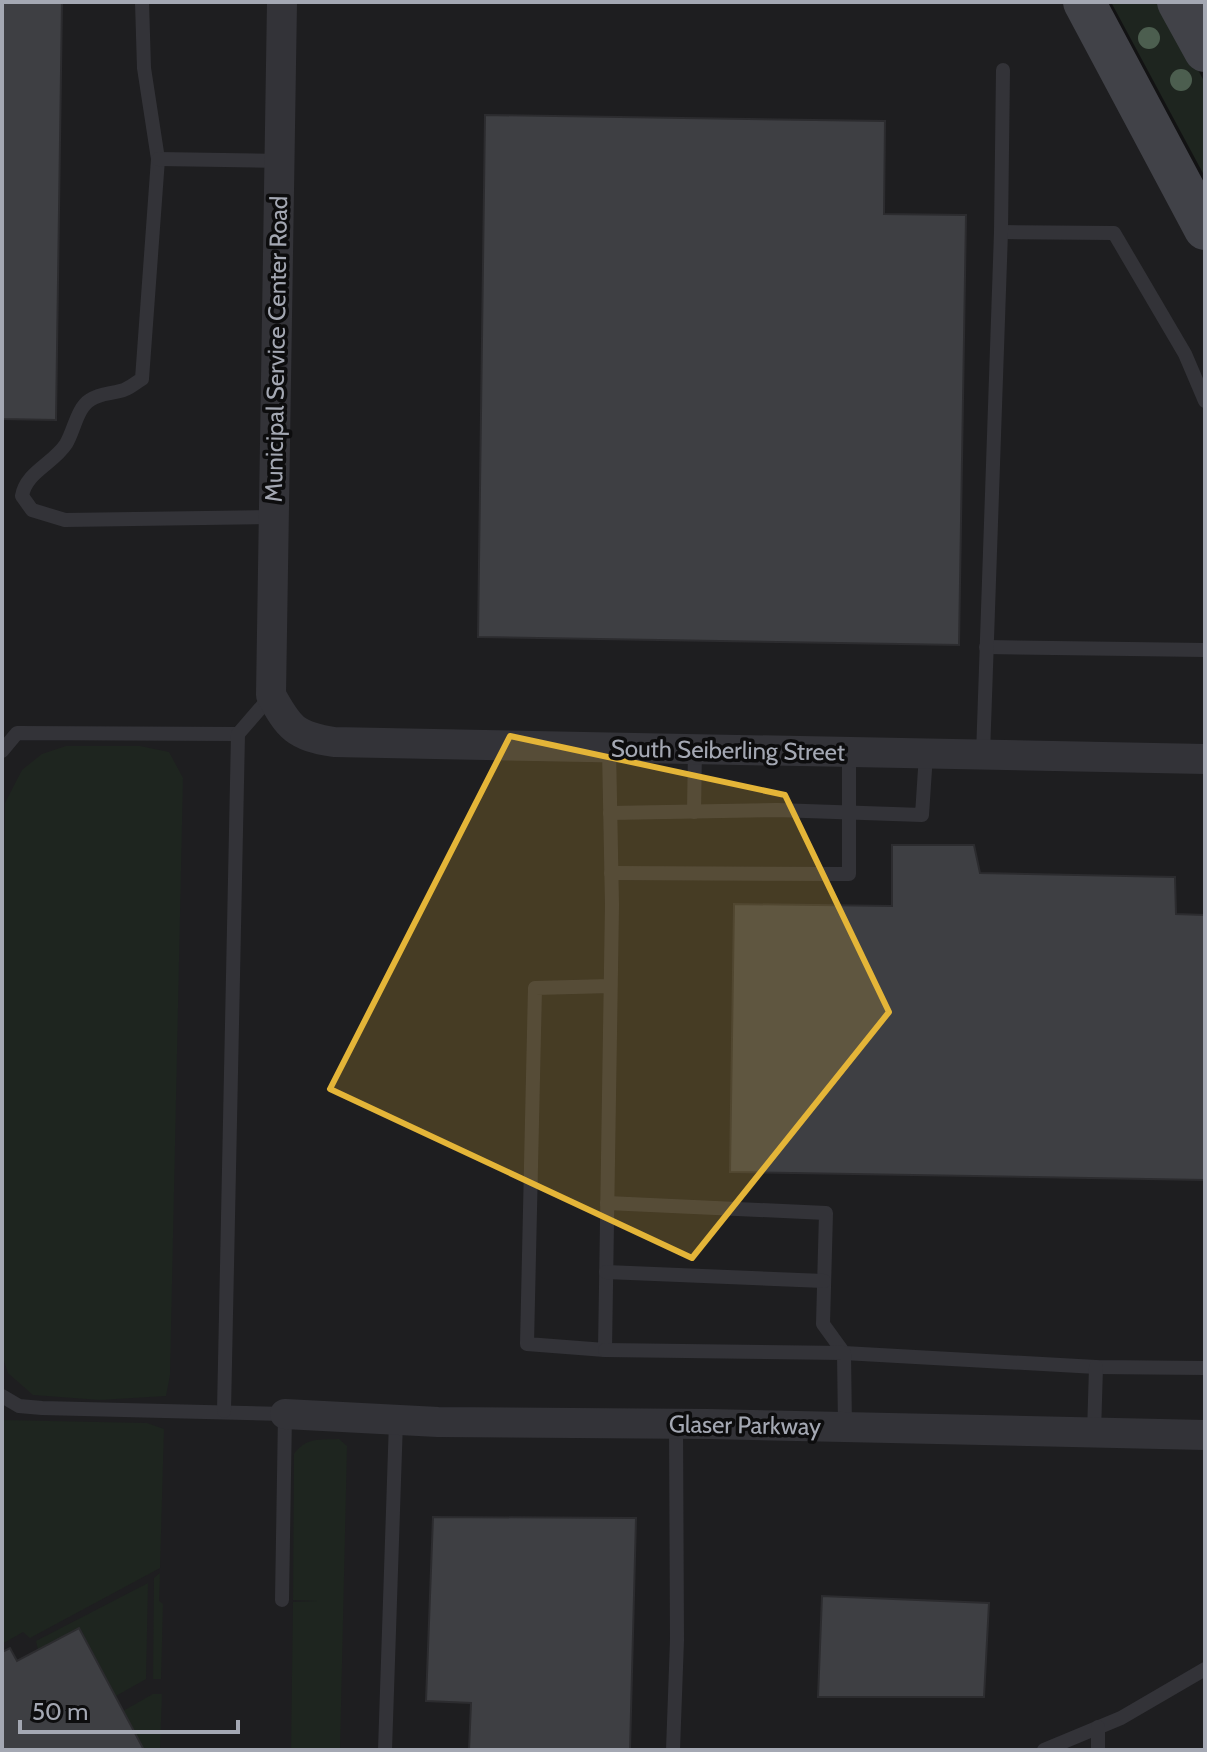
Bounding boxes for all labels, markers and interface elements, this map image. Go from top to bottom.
street label: Municipal Service Center Road [259,195,293,503]
street label: South Seiberling Street [611,733,845,767]
street label: Glaser Parkway [669,1409,821,1441]
scale bar [20,1684,238,1734]
text: 50 m [32,1697,88,1726]

